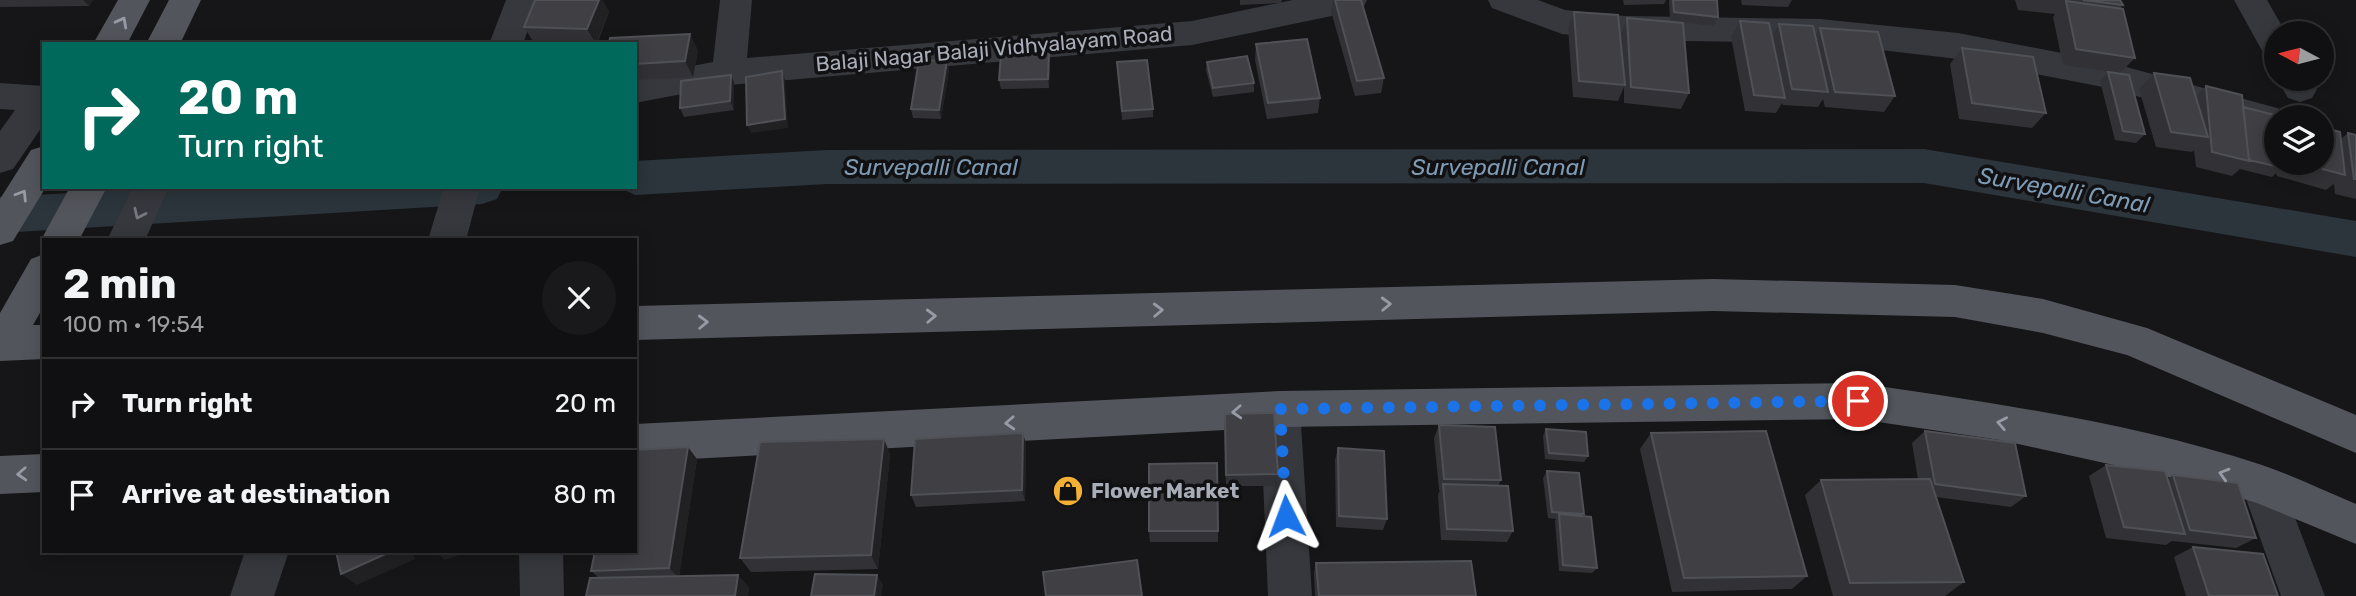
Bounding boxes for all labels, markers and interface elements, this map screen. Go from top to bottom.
one-way arrow [114,17,127,29]
street label: Balaji Nagar Balaji Vidhyalayam Road [815,20,1173,77]
north arrow [2264,21,2334,91]
map controls [2264,21,2334,175]
text: 20 m [178,68,299,126]
icon: right [63,70,154,161]
button: layers [2264,105,2334,175]
text: Turn right [178,127,323,165]
water label: Survepalli Canal [844,153,1018,181]
water label: Survepalli Canal [1411,153,1585,181]
water label: Survepalli Canal [1976,161,2152,219]
one-way arrow [13,190,26,203]
one-way arrow [133,206,147,219]
text: 2 min [63,259,177,309]
button: close [542,261,616,335]
one-way arrow [1380,296,1391,311]
one-way arrow [1153,302,1164,317]
one-way arrow [926,308,937,323]
text: 100 m · 19:54 [63,310,204,338]
one-way arrow [698,314,709,329]
pin [1828,371,1888,431]
icon: arrive [1839,382,1877,420]
icon: right [63,385,101,423]
text: Turn right [122,388,252,419]
text: 20 m [555,388,616,419]
one-way arrow [1231,404,1242,419]
one-way arrow [1004,416,1015,431]
one-way arrow [1996,416,2008,431]
one-way arrow [16,467,27,482]
one-way arrow [2218,467,2230,482]
shop icon: Flower Market [1051,474,1085,508]
icon: arrive [63,476,101,514]
place label: Flower Market [1091,478,1239,503]
text: Arrive at destination [122,479,390,510]
text: 80 m [553,479,616,510]
position arrow [1249,479,1323,553]

